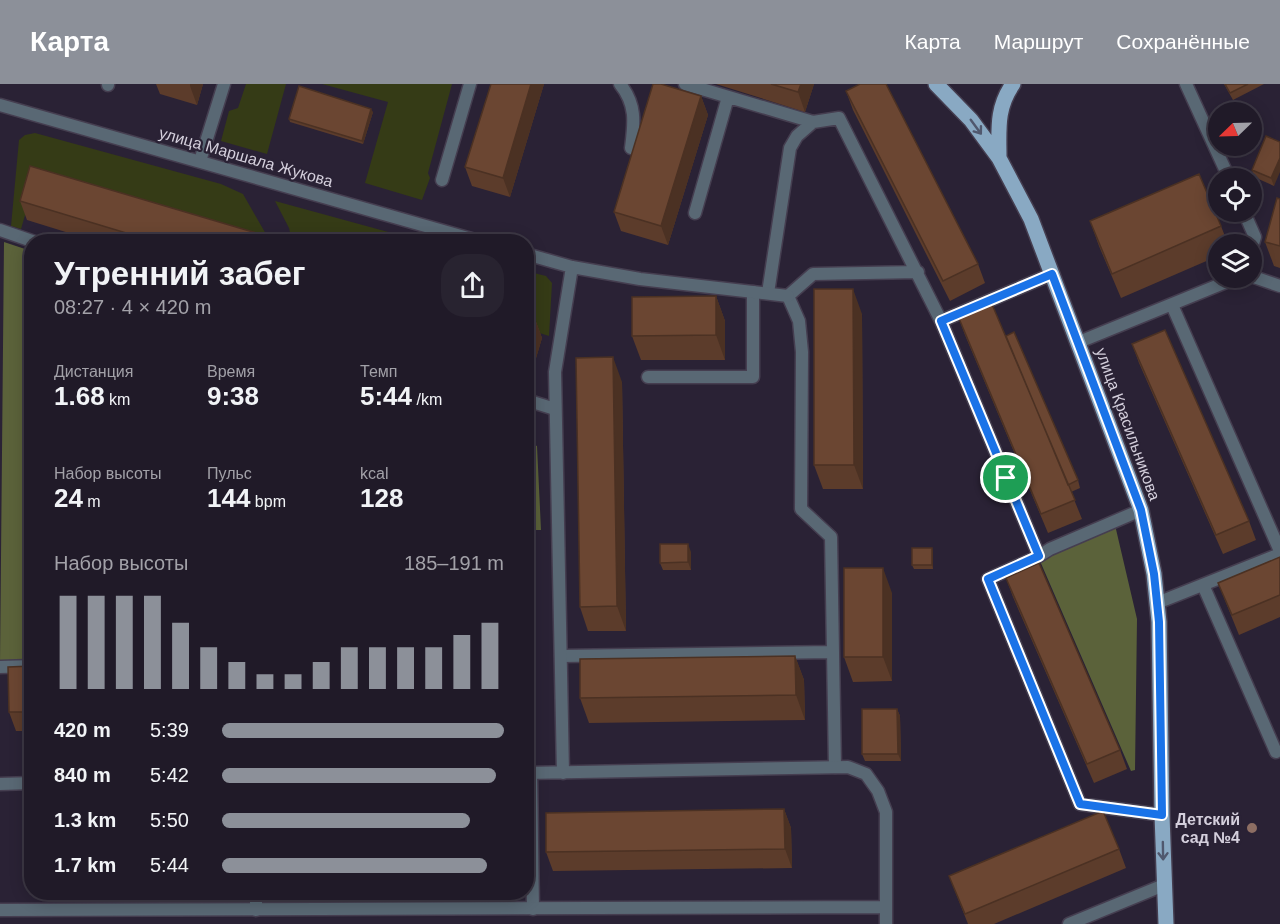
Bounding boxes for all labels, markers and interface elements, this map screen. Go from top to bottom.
text: Карта [30,26,109,57]
text: Карта [905,30,961,53]
text: Маршрут [994,30,1083,53]
text: Сохранённые [1116,30,1250,53]
north arrow [1208,102,1262,156]
map controls [1208,102,1262,288]
one-way arrow [970,118,982,134]
street label: улица Маршала Жукова [157,124,335,190]
button: locate [1208,168,1262,222]
button: layers [1208,234,1262,288]
button: share [441,254,504,317]
text: Утренний забег [54,255,306,292]
text: 08:27 · 4 × 420 m [54,296,211,318]
street label: улица Красильникова [1092,345,1164,503]
text: Дистанция [54,363,133,380]
text: Время [207,363,255,380]
text: Темп [360,363,397,380]
text: 1.68 [54,381,105,411]
text: 9:38 [207,381,259,411]
text: 5:44 [360,381,412,411]
text: km [105,391,130,408]
text: /km [412,391,442,408]
pin [980,452,1031,503]
icon: arrive [989,461,1022,494]
text: Набор высоты [54,465,161,482]
text: Пульс [207,465,252,482]
text: kcal [360,465,388,482]
text: 24 [54,483,83,513]
text: 144 [207,483,250,513]
text: 128 [360,483,403,513]
text: m [83,493,101,510]
text: bpm [250,493,286,510]
text: Набор высоты [54,552,188,574]
text: 185–191 m [404,552,504,574]
text: 420 m [54,719,111,741]
text: 5:39 [150,719,189,741]
text: 840 m [54,764,111,786]
text: 5:42 [150,764,189,786]
text: 1.3 km [54,809,116,831]
text: 5:50 [150,809,189,831]
place label: Детский сад №4 [1176,811,1240,846]
marker: Детский сад №4 [1245,821,1259,835]
one-way arrow [1158,841,1169,861]
text: 1.7 km [54,854,116,876]
text: 5:44 [150,854,189,876]

